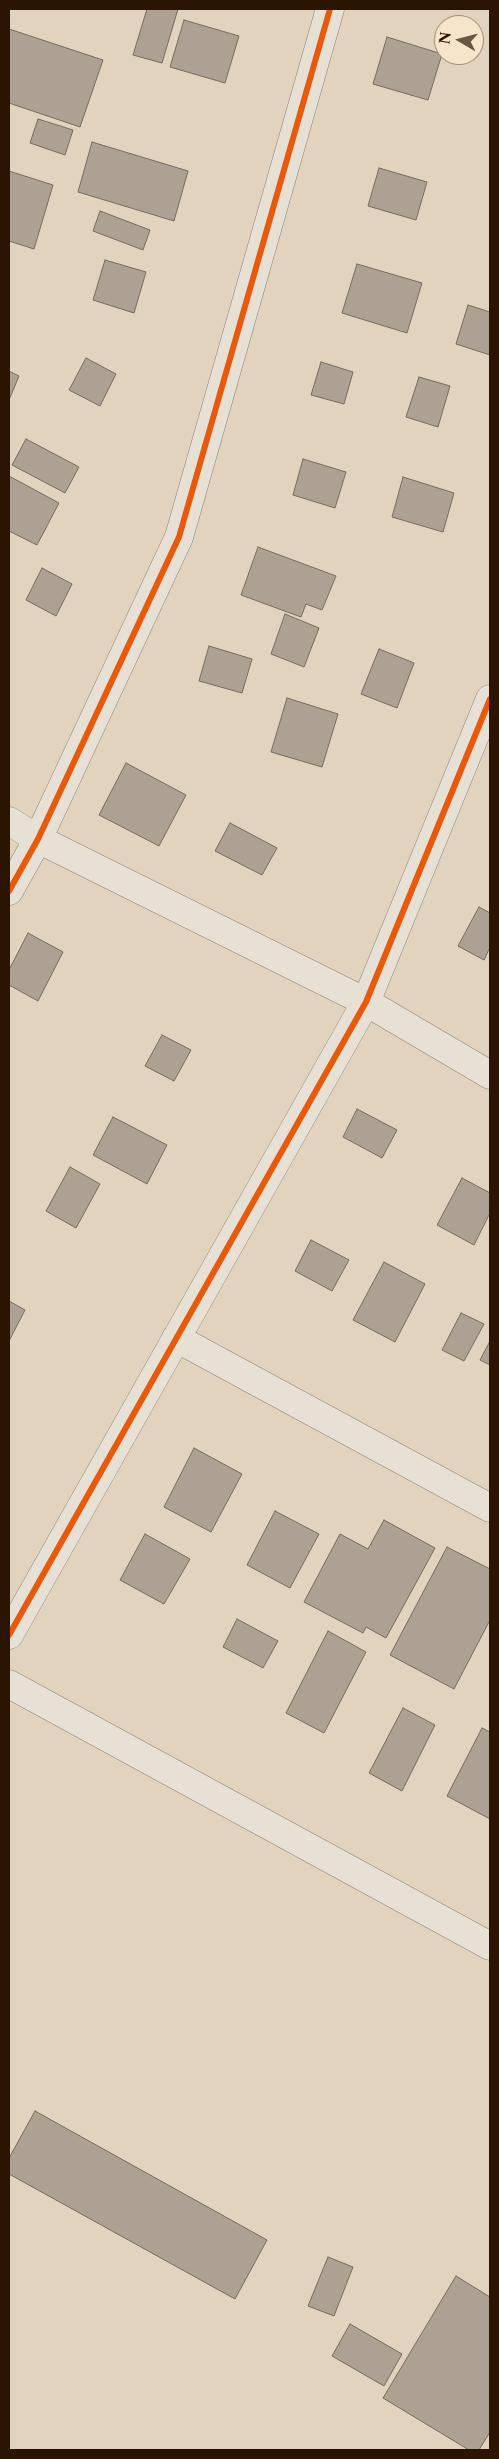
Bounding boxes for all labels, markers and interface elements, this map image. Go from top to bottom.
north arrow [434,15,484,65]
text: N [435,31,455,45]

